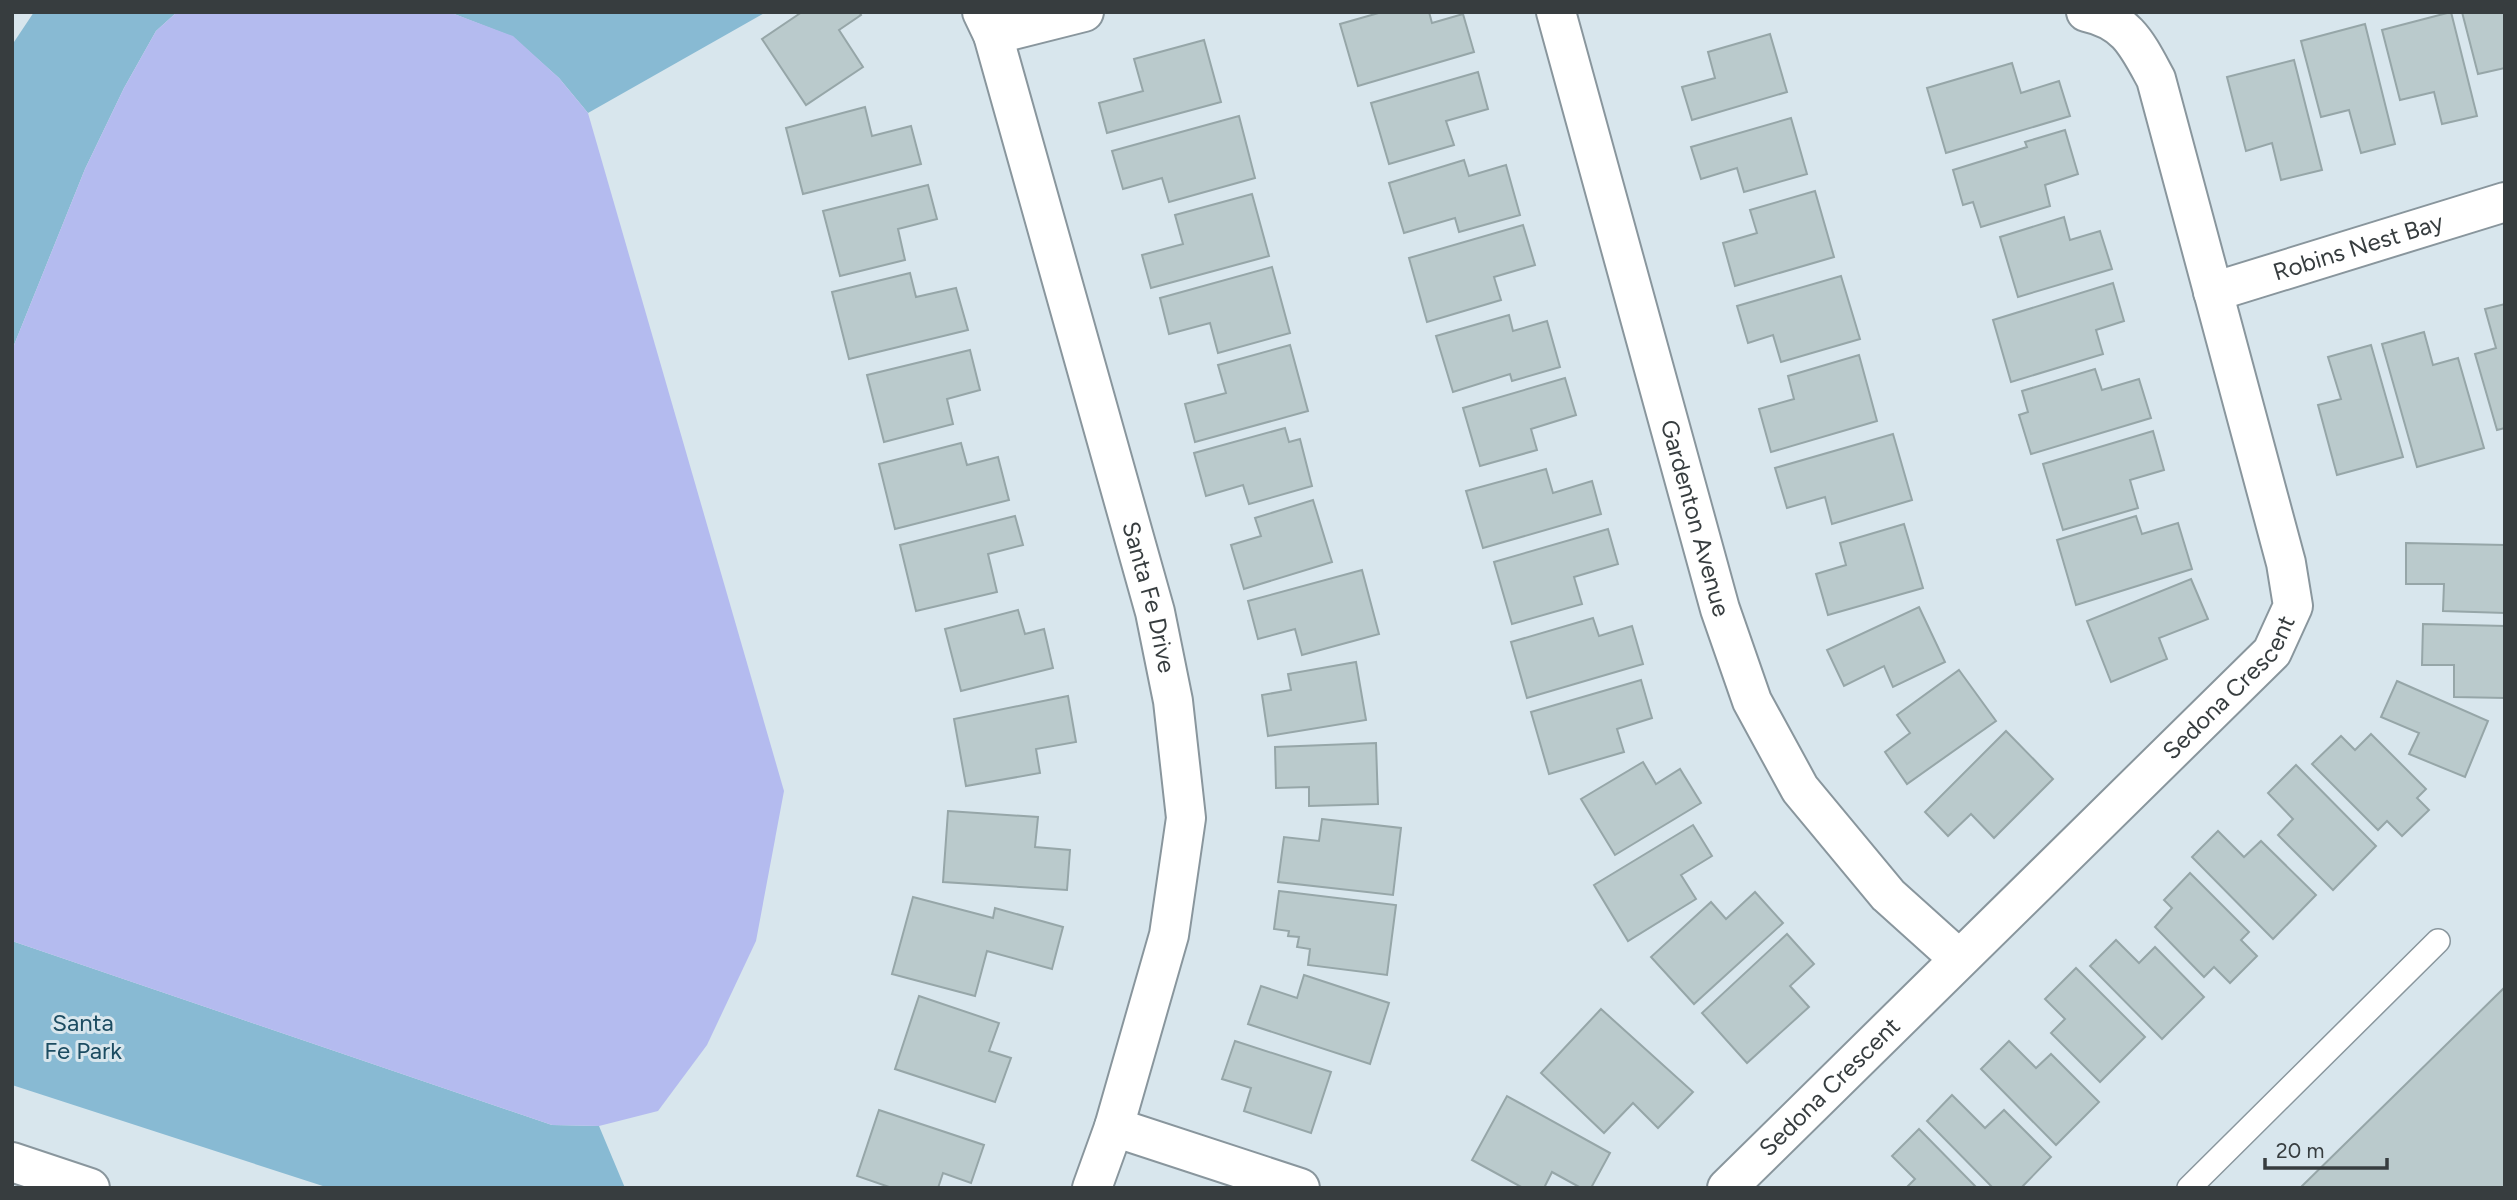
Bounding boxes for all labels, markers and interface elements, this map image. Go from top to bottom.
street label: Robins Nest Bay [2270,207,2447,287]
street label: Gardenton Avenue [1655,417,1737,620]
street label: Santa Fe Drive [1116,518,1182,675]
street label: Sedona Crescent [2156,611,2301,765]
park label: Santa Fe Park [44,1008,122,1065]
street label: Sedona Crescent [1753,1011,1906,1162]
scale bar [2265,1126,2388,1170]
text: 20 m [2276,1138,2324,1163]

